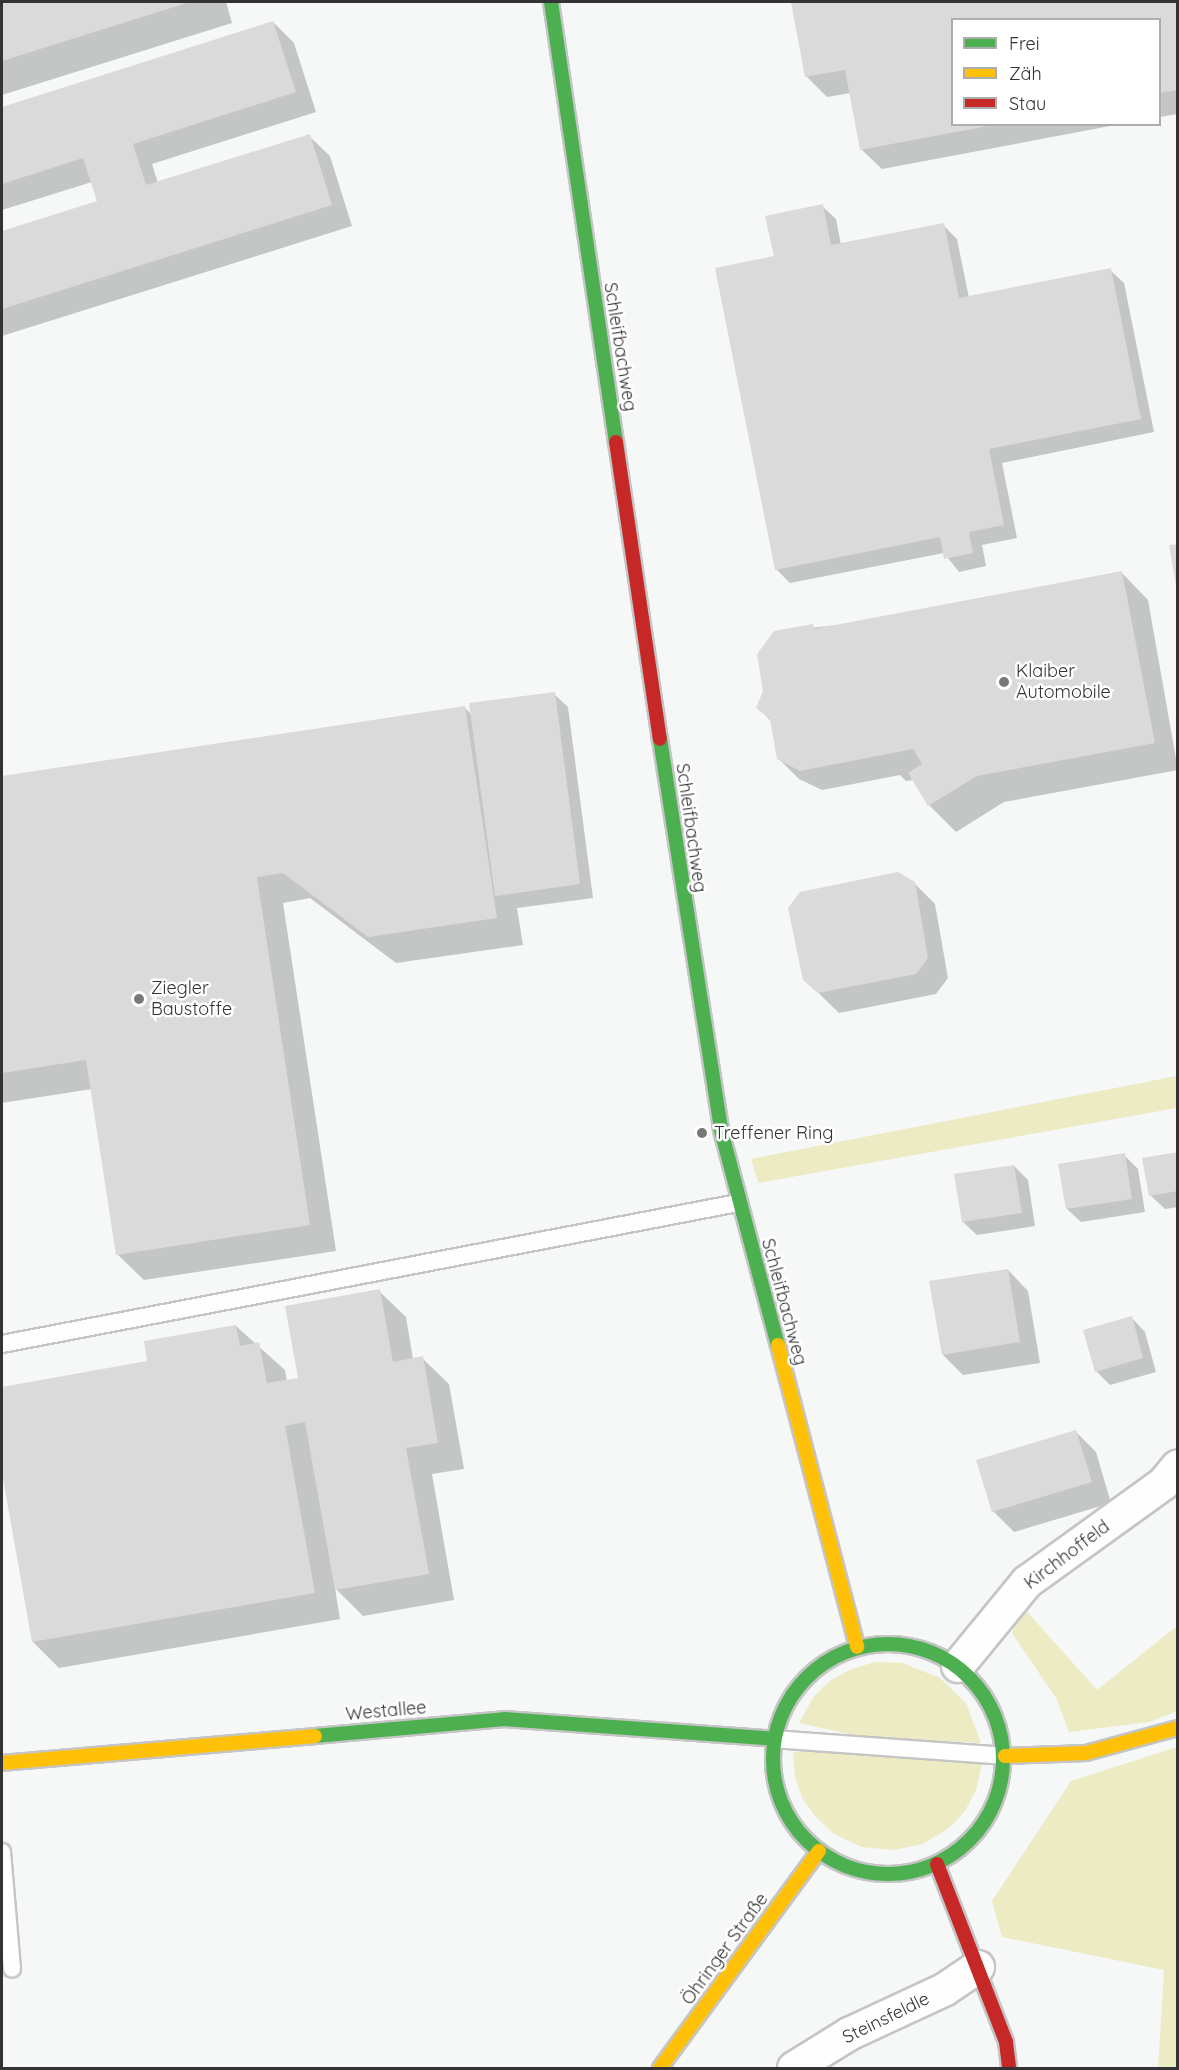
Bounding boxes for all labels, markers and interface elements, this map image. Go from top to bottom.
legend [951,18,1161,126]
text: Frei [1009,32,1040,55]
text: Zäh [1009,62,1042,85]
text: Stau [1009,92,1046,115]
street label: Schleifbachweg [599,281,641,413]
place label: Klaiber Automobile [1016,661,1111,704]
marker: Klaiber Automobile [997,675,1011,689]
street label: Schleifbachweg [671,762,711,894]
place label: Ziegler Baustoffe [151,978,232,1020]
marker: Ziegler Baustoffe [132,992,146,1006]
place label: Treffener Ring [714,1122,834,1144]
marker: Treffener Ring [695,1126,709,1140]
street label: Schleifbachweg [757,1236,811,1368]
street label: Kirchhoffeld [1020,1516,1114,1594]
street label: Westallee [345,1697,427,1725]
street label: Öhringer Straße [677,1889,773,2009]
street label: Steinsfeldle [839,1988,933,2048]

